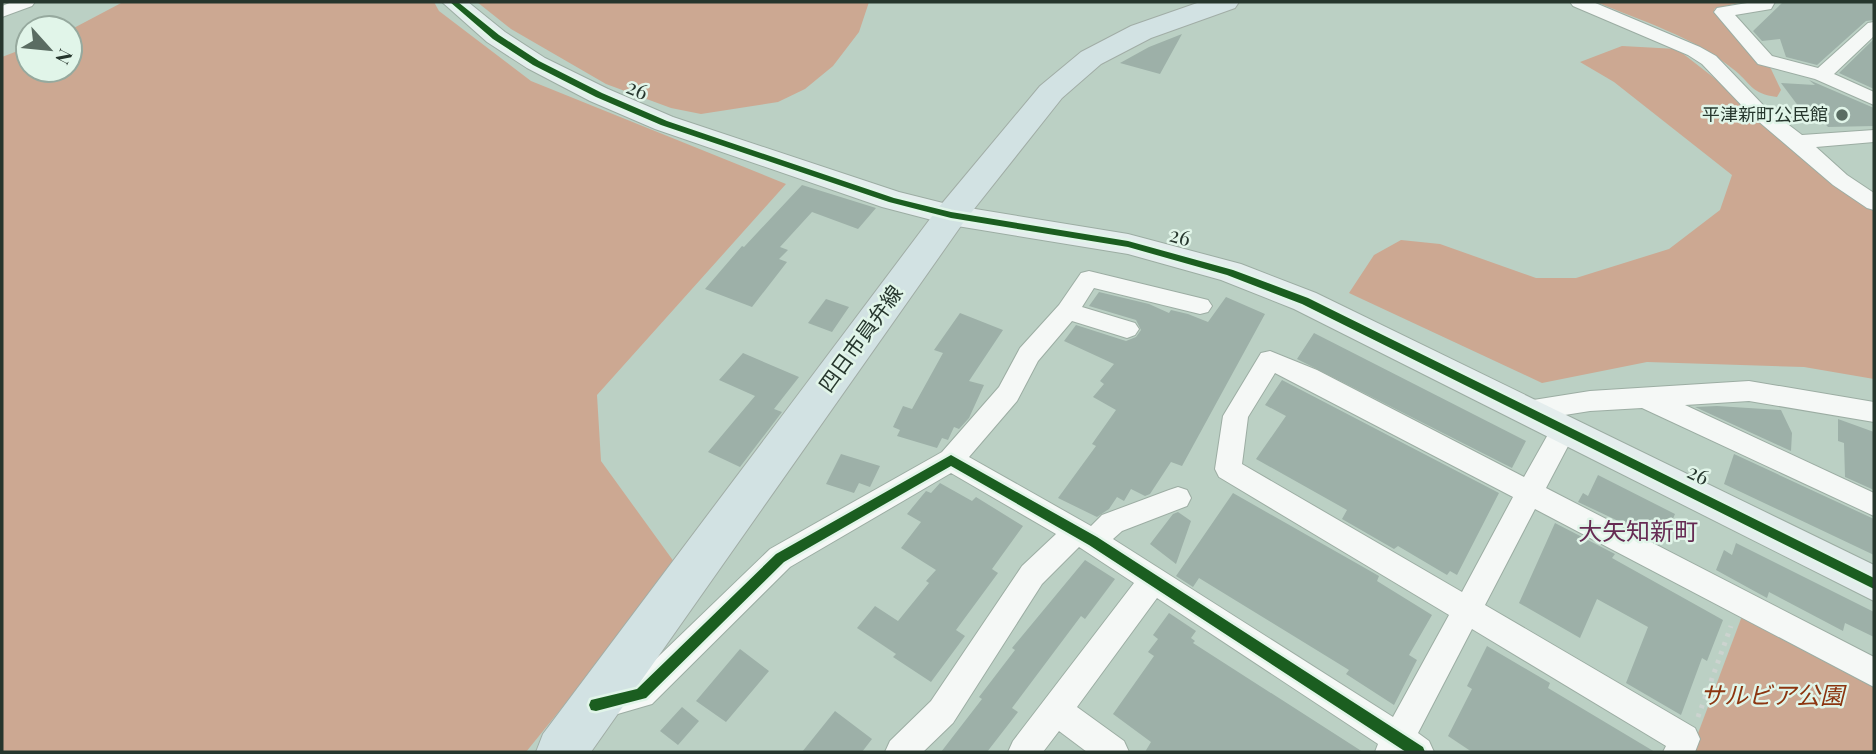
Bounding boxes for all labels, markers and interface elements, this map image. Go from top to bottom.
north arrow [14,14,84,84]
text: N [50,45,80,69]
street label: 26 [623,71,653,105]
place label: 平津新町公民館 [1702,102,1828,126]
marker: 平津新町公民館 [1834,107,1850,123]
street label: 26 [1167,219,1194,251]
street label: 四日市員弁線 [811,279,908,397]
street label: 26 [1683,456,1715,491]
district label: 大矢知新町 [1578,514,1698,546]
park label: サルビア公園 [1700,678,1847,710]

